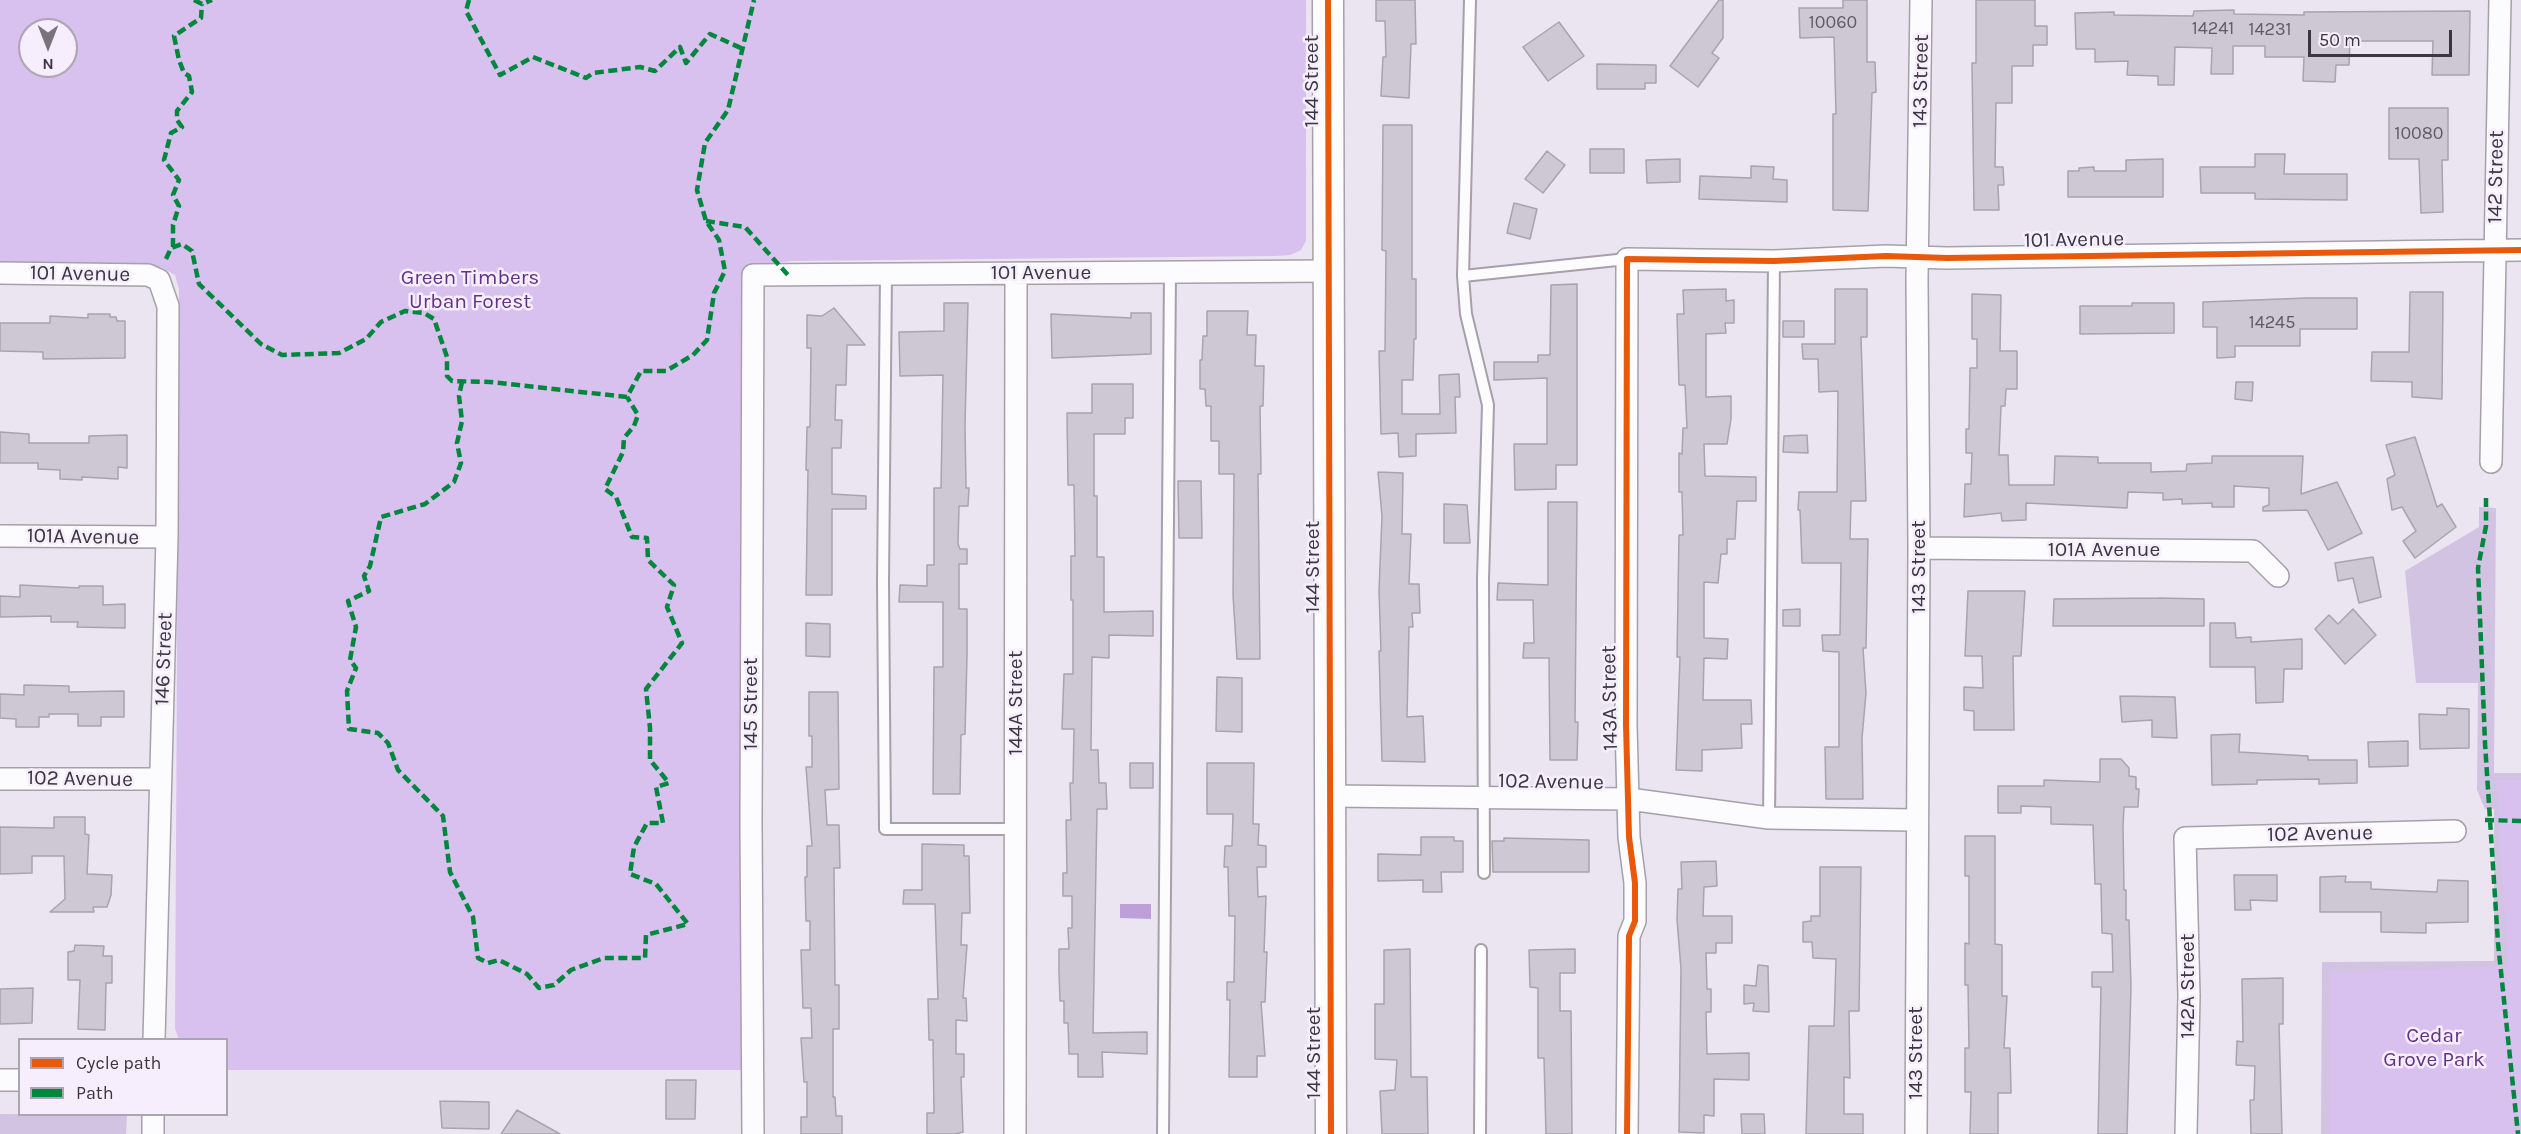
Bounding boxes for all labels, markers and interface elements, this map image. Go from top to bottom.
house number: 10060 [1809,12,1857,34]
north arrow [18,18,78,78]
house number: 14241 [2192,18,2234,40]
scale bar [2311,18,2455,56]
house number: 14231 [2248,19,2292,41]
text: 50 m [2319,29,2361,51]
street label: 144 Street [1299,34,1325,128]
street label: 143 Street [1908,34,1934,128]
text: N [42,55,54,74]
house number: 10080 [2394,123,2444,145]
street label: 142 Street [2483,130,2509,224]
street label: 101 Avenue [2024,227,2124,253]
street label: 101 Avenue [991,260,1091,286]
street label: 101 Avenue [30,261,130,287]
park label: Green Timbers Urban Forest [401,265,539,315]
house number: 14245 [2249,312,2295,334]
street label: 144 Street [1300,520,1326,614]
street label: 143 Street [1906,520,1932,614]
street label: 101A Avenue [27,523,139,551]
street label: 101A Avenue [2048,537,2160,563]
street label: 146 Street [150,612,178,706]
street label: 143A Street [1596,645,1624,751]
street label: 144A Street [1003,650,1029,756]
street label: 145 Street [738,657,764,751]
street label: 102 Avenue [27,765,133,793]
street label: 102 Avenue [1498,768,1604,796]
street label: 102 Avenue [2267,820,2373,848]
street label: 142A Street [2175,933,2201,1039]
street label: 144 Street [1301,1006,1327,1100]
street label: 143 Street [1903,1006,1929,1100]
park label: Cedar Grove Park [2383,1023,2485,1073]
legend [18,1038,228,1116]
text: Cycle path [76,1052,161,1074]
text: Path [76,1082,114,1104]

